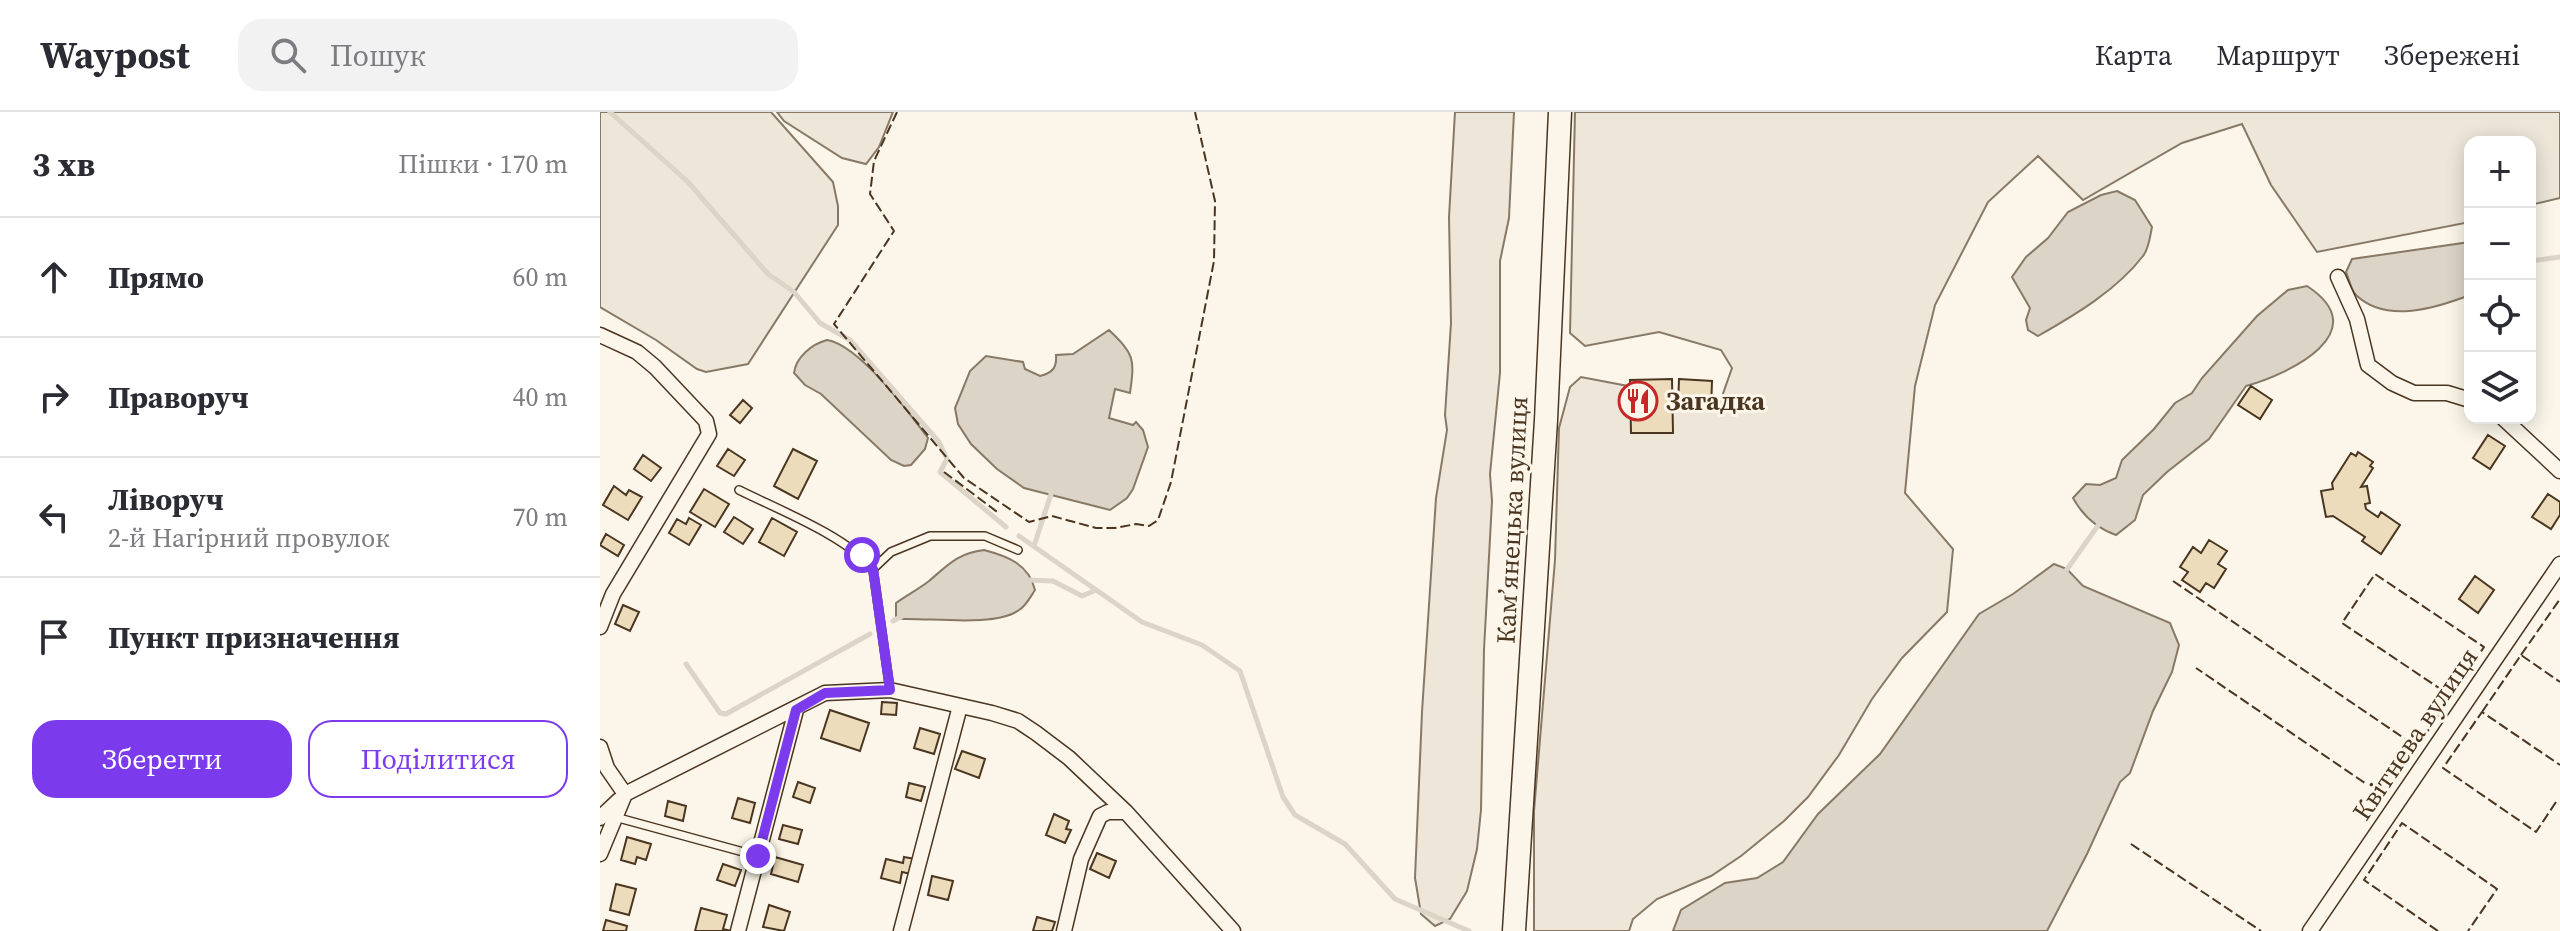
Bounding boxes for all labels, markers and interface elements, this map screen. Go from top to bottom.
search box [238,19,798,91]
text: Waypost [40,29,190,81]
icon: search [266,33,310,77]
text: Пошук [330,35,426,76]
text: Карта [2095,36,2172,74]
text: Маршрут [2216,36,2340,74]
text: Збережені [2384,36,2520,74]
map controls [2464,136,2536,424]
button: + [2464,136,2536,208]
text: 3 хв [32,141,95,187]
text: Пішки · 170 m [398,146,568,182]
button: − [2464,208,2536,280]
icon: ahead [32,255,76,299]
text: Прямо [108,257,204,298]
text: 60 m [513,259,568,295]
button: locate [2464,280,2536,352]
button: layers [2464,352,2536,424]
icon: right [32,375,76,419]
text: Праворуч [108,377,249,418]
text: 40 m [513,379,568,415]
restaurant icon: Загадка [1617,380,1659,422]
place label: Загадка [1666,383,1765,419]
street label: Камʼянецька вулиця [1488,395,1536,645]
text: Ліворуч [108,479,224,520]
icon: left [32,495,76,539]
text: 70 m [513,499,568,535]
text: 2-й Нагірний провулок [108,520,390,556]
route start [844,537,880,573]
icon: arrive [32,615,76,659]
text: Пункт призначення [108,617,400,658]
street label: Квітнева вулиця [2344,641,2486,827]
button: Зберегти [32,720,292,798]
button: Поділитися [308,720,568,798]
route end [740,838,776,874]

